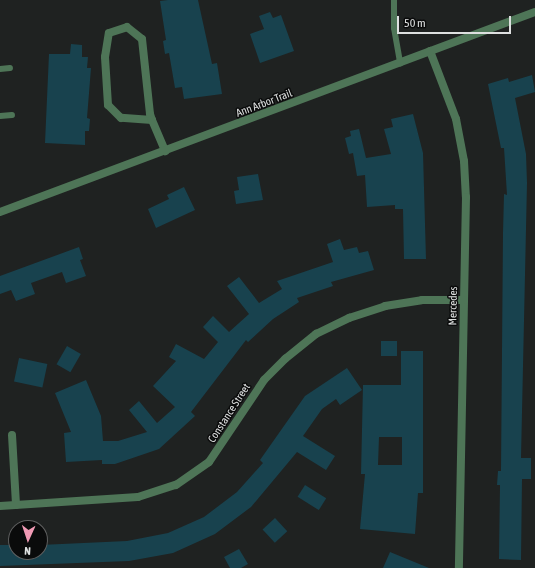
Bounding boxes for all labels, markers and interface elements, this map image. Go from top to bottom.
scale bar [399,8,513,34]
text: 50 m [404,16,426,30]
street label: Ann Arbor Trail [234,86,294,120]
street label: Mercedes [446,287,460,325]
street label: Constance Street [205,381,253,445]
north arrow [8,520,48,560]
text: N [24,545,31,557]

